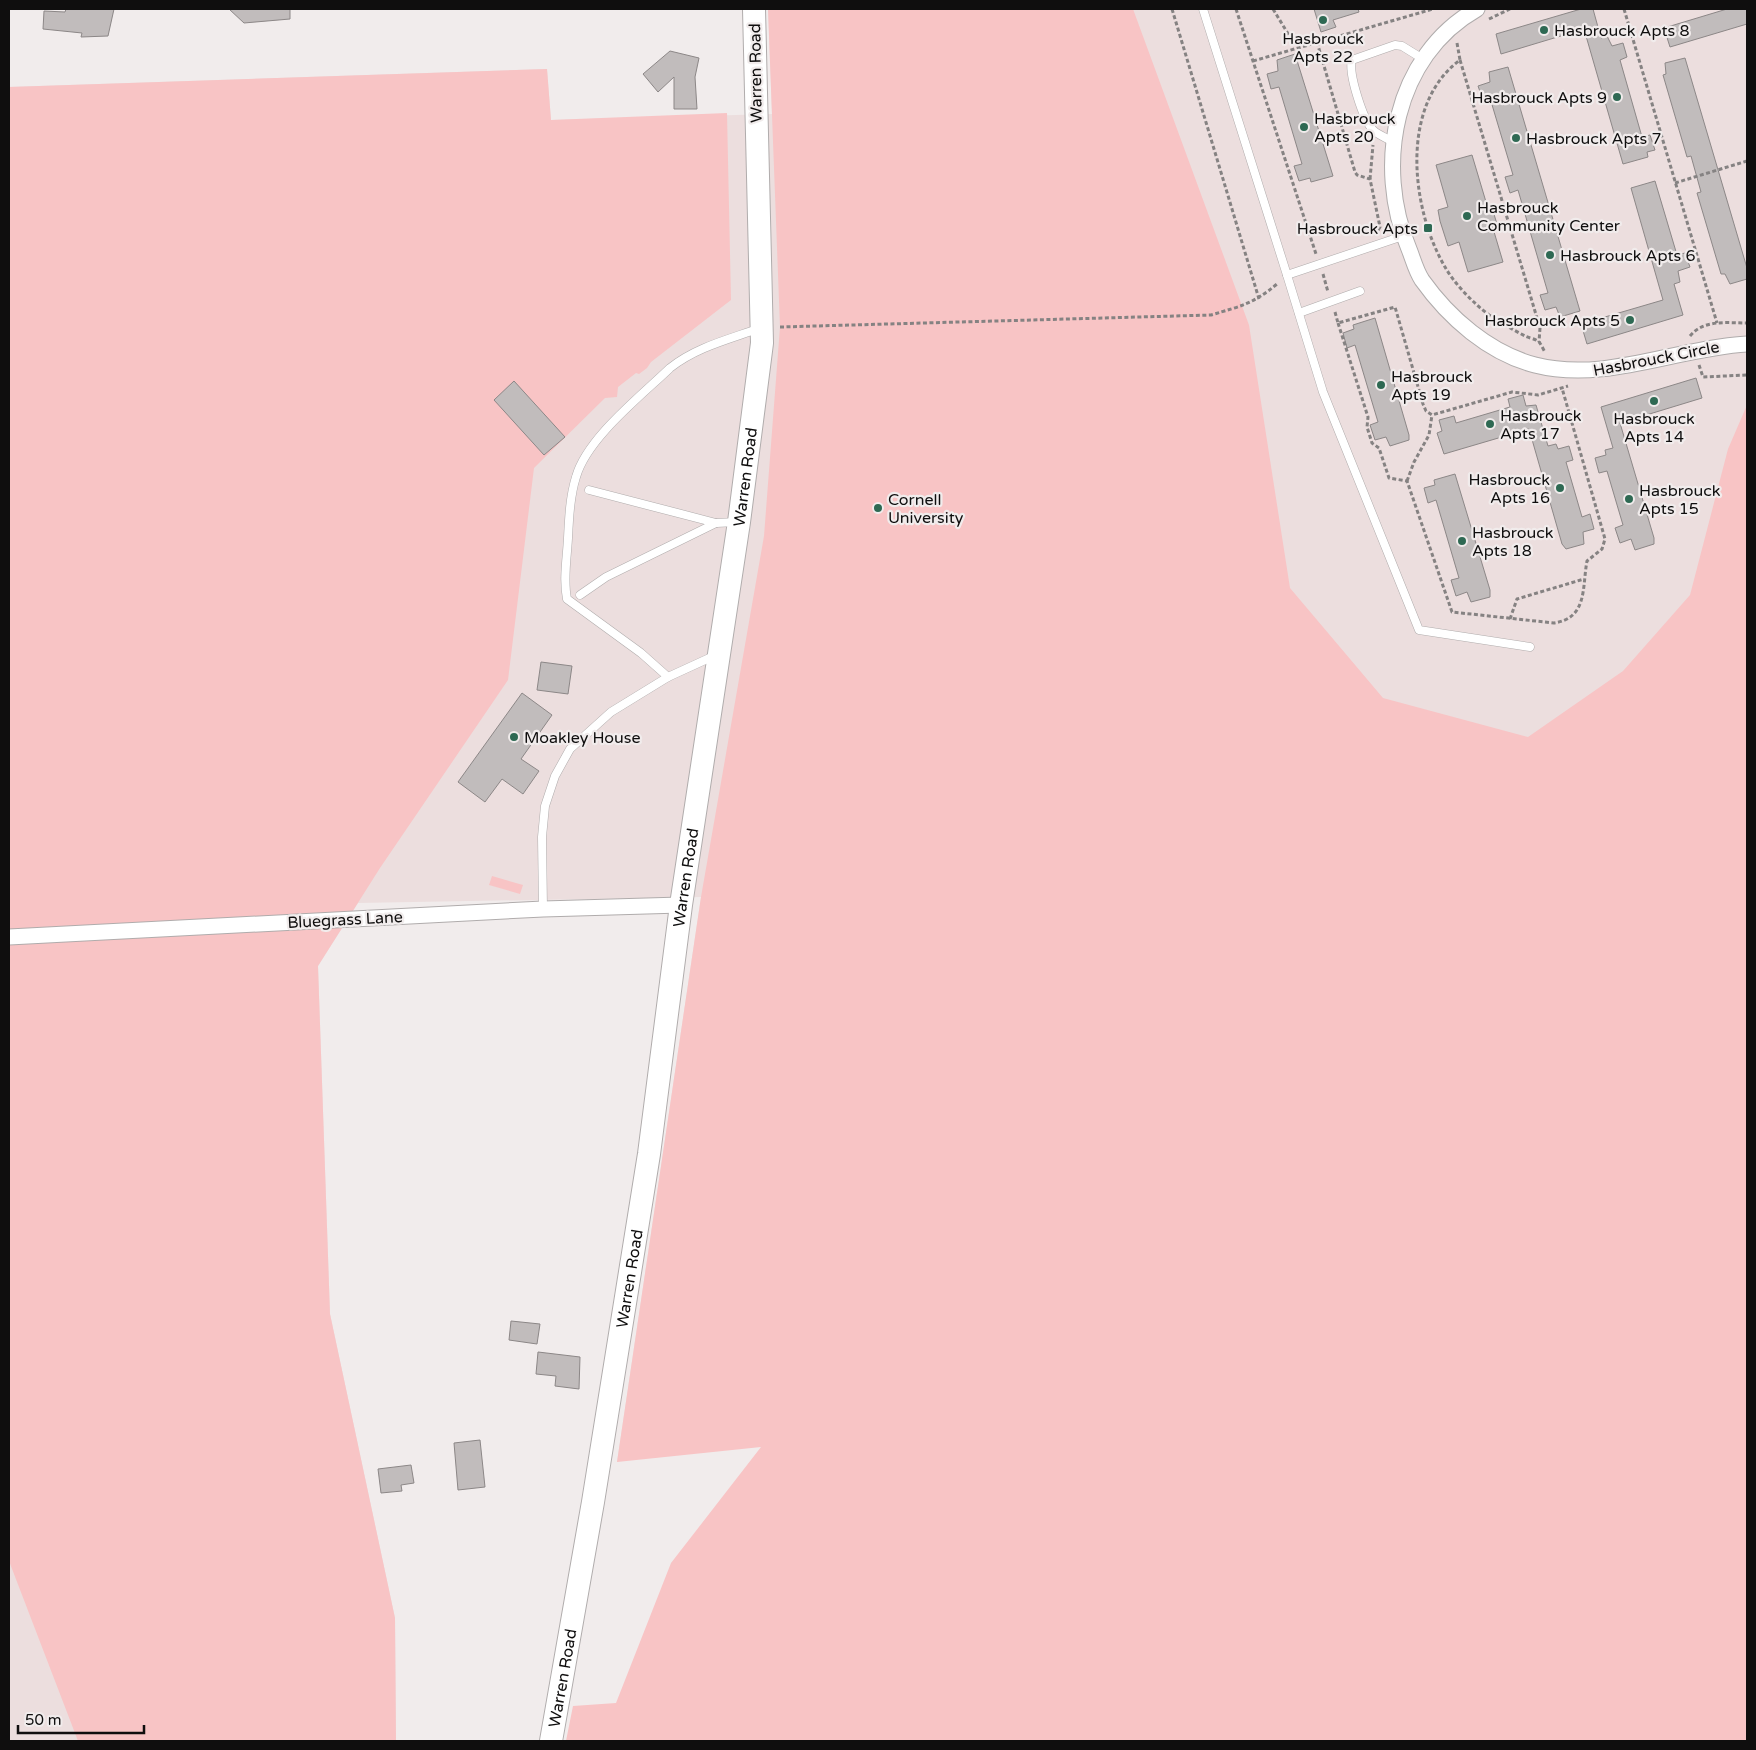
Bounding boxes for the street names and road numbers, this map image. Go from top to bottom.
street label: Warren Road [745,23,767,123]
street label: Hasbrouck Circle [1591,337,1721,381]
street label: Warren Road [730,426,762,528]
street label: Warren Road [669,827,704,928]
street label: Bluegrass Lane [287,907,403,933]
street label: Warren Road [612,1228,648,1330]
street label: Warren Road [545,1627,582,1729]

